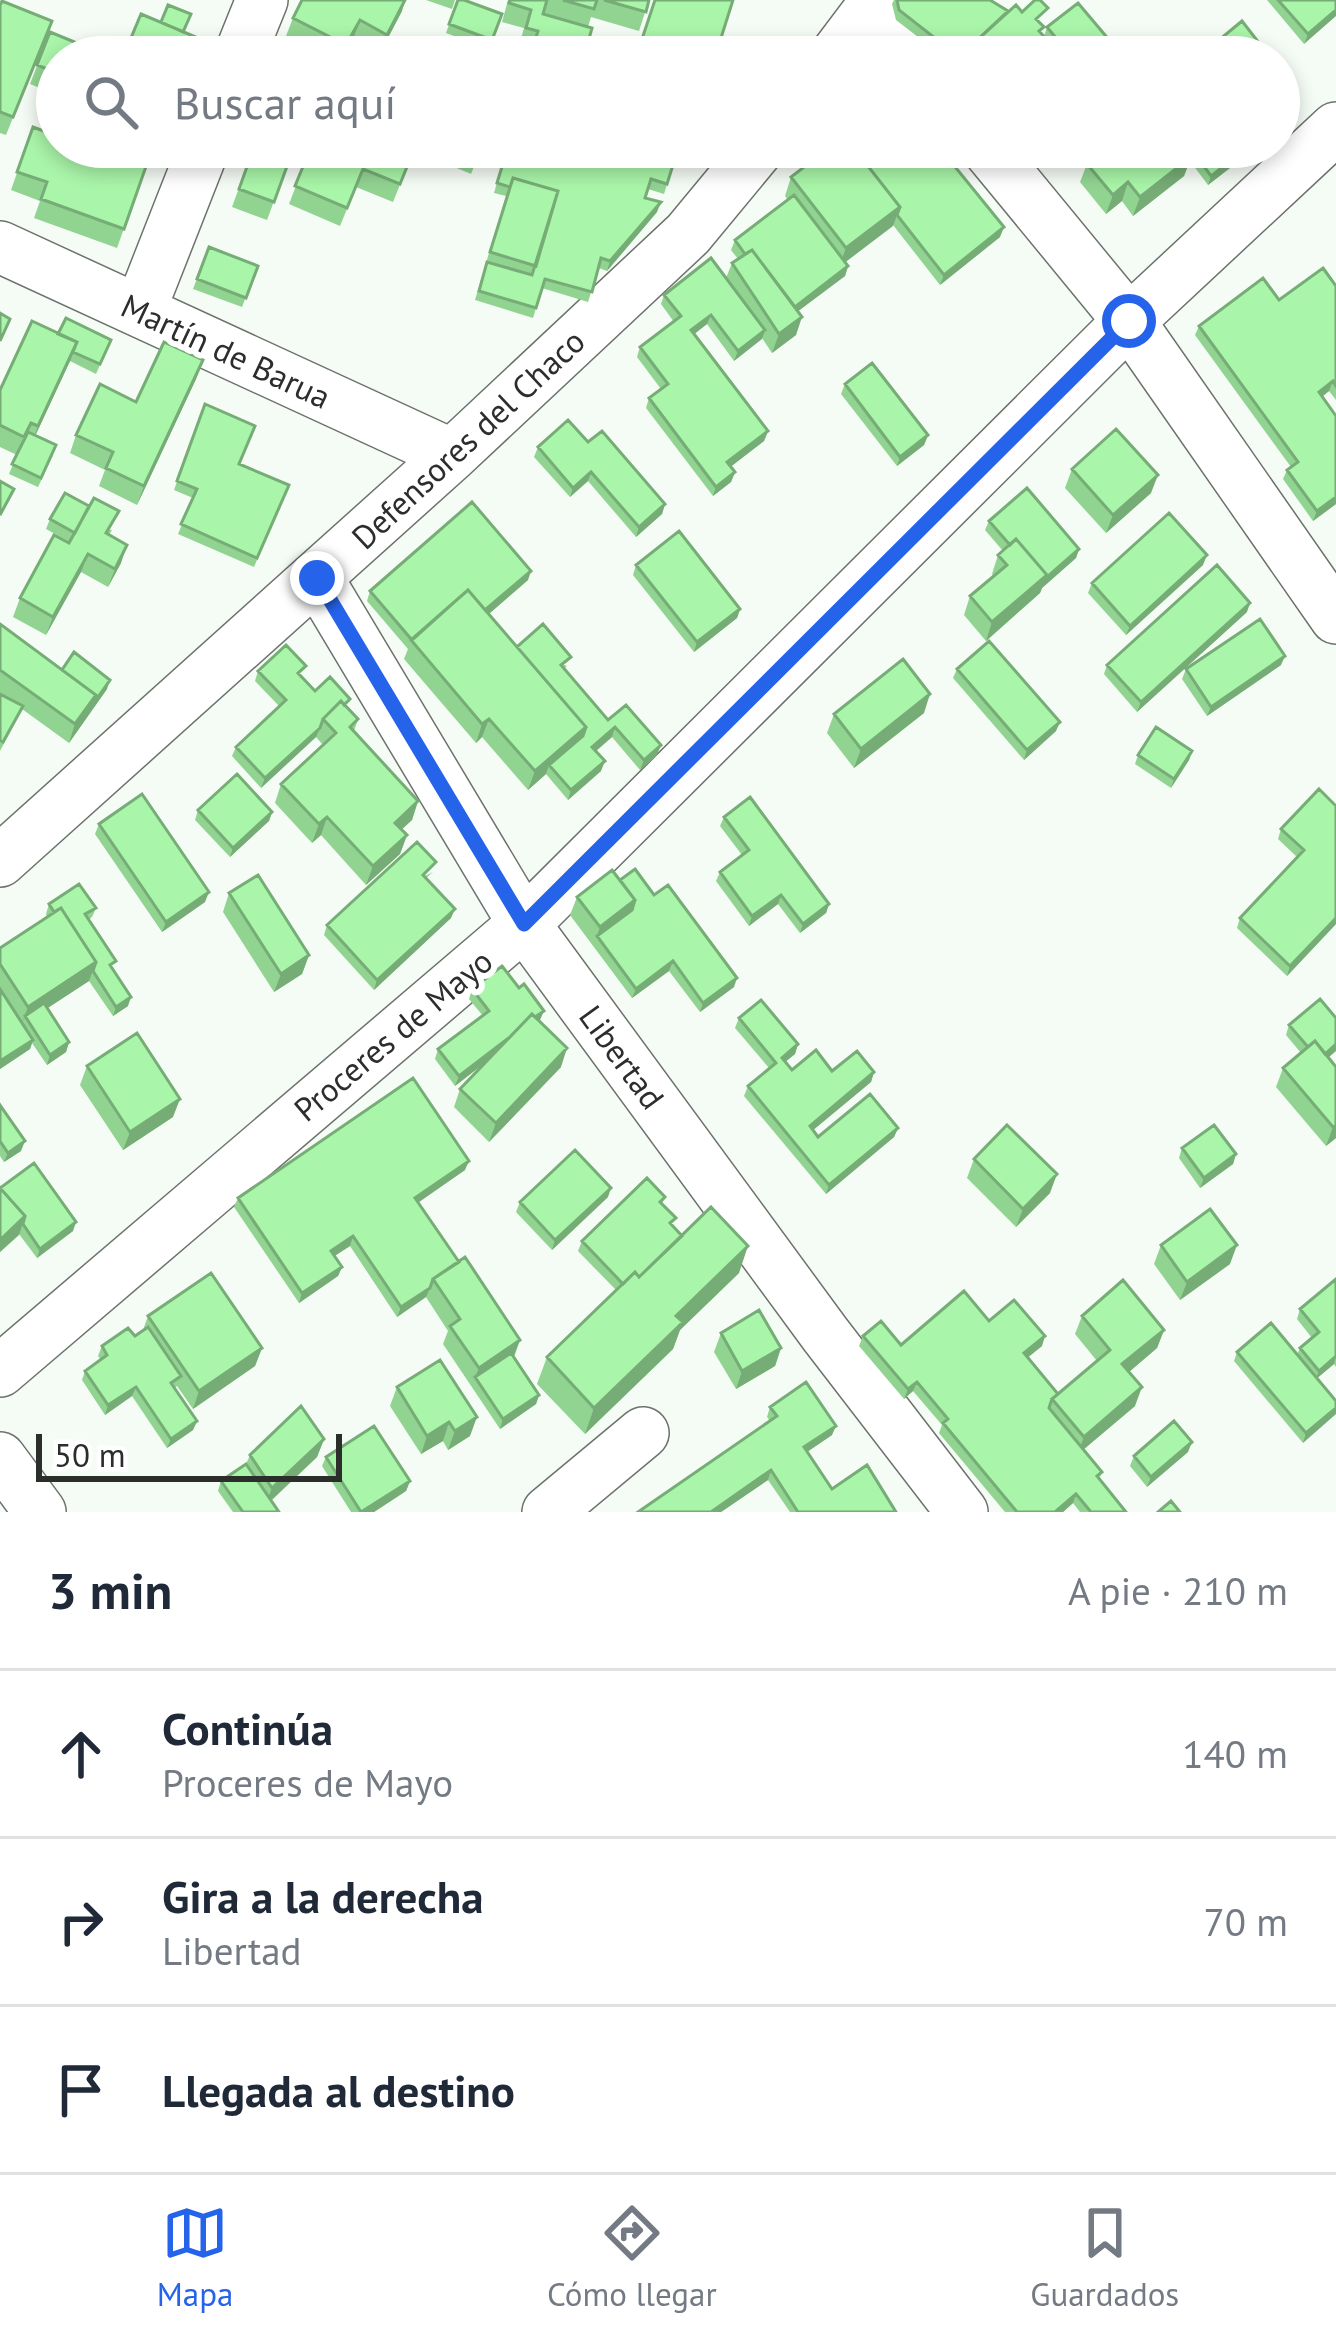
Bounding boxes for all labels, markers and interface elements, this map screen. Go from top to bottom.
search box [36,36,1300,168]
icon: search [78,69,144,135]
text: Buscar aquí [174,73,396,131]
street label: Martín de Barua [115,283,338,418]
route start [1102,294,1156,348]
street label: Defensores del Chaco [342,319,593,558]
route end [290,551,344,605]
street label: Proceres de Mayo [285,939,501,1130]
street label: Libertad [570,996,674,1117]
scale bar [36,1428,342,1481]
text: 50 m [54,1433,126,1476]
text: 3 min [48,1557,172,1623]
text: A pie · 210 m [1068,1565,1288,1616]
text: Continúa [162,1699,333,1757]
icon: ahead [48,1721,114,1787]
text: 140 m [1182,1728,1288,1779]
text: Proceres de Mayo [162,1757,453,1808]
text: Gira a la derecha [162,1867,484,1925]
icon: right [48,1889,114,1955]
text: 70 m [1203,1896,1288,1947]
text: Libertad [162,1925,301,1976]
icon: arrive [48,2057,114,2123]
text: Llegada al destino [162,2061,515,2119]
tab: Mapa [157,2200,233,2315]
tab: Cómo llegar [547,2200,717,2315]
tab: Guardados [1030,2200,1179,2315]

